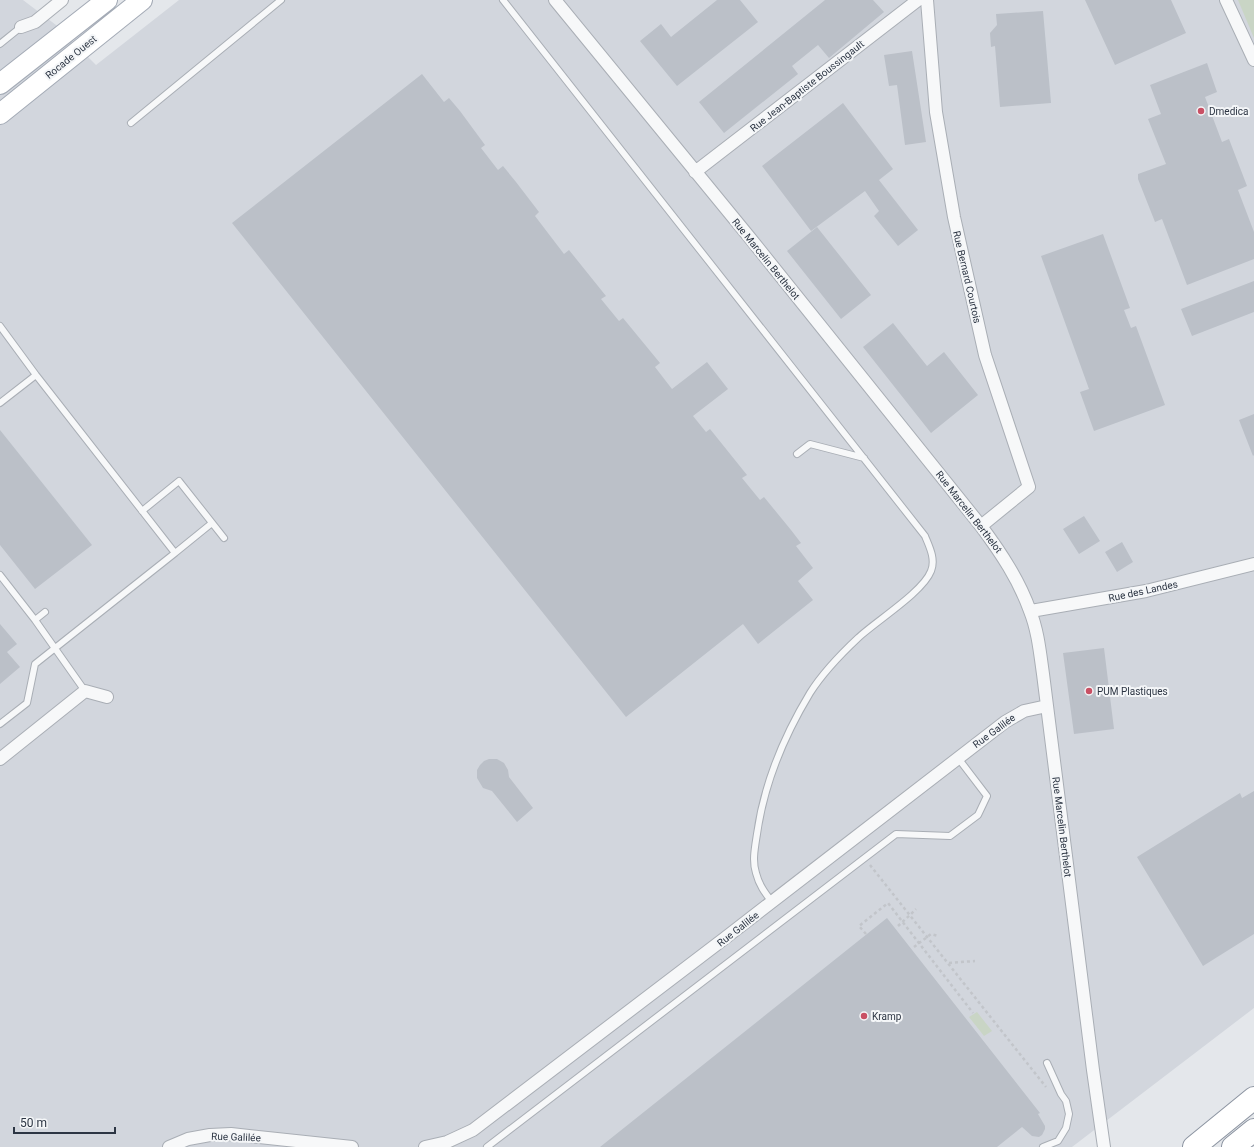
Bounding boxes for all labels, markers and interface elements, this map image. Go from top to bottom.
street label: Rocade Ouest [43,33,99,81]
street label: Rue Jean-Baptiste Boussingault [748,38,866,134]
marker: Dmedica [1196,106,1206,116]
place label: Dmedica [1209,106,1248,117]
street label: Rue Marcelin Berthelot [730,216,802,302]
street label: Rue Bernard Courtois [951,230,983,324]
street label: Rue Marcelin Berthelot [934,469,1004,555]
street label: Rue des Landes [1107,578,1179,604]
marker: PUM Plastiques [1084,686,1094,696]
place label: PUM Plastiques [1097,686,1168,697]
street label: Rue Galilée [971,712,1017,750]
street label: Rue Marcelin Berthelot [1050,776,1074,878]
street label: Rue Galilée [715,909,761,949]
marker: Kramp [859,1011,869,1021]
place label: Kramp [872,1011,902,1022]
scale bar [14,1109,115,1135]
text: 50 m [20,1116,47,1130]
street label: Rue Galilée [211,1131,261,1143]

